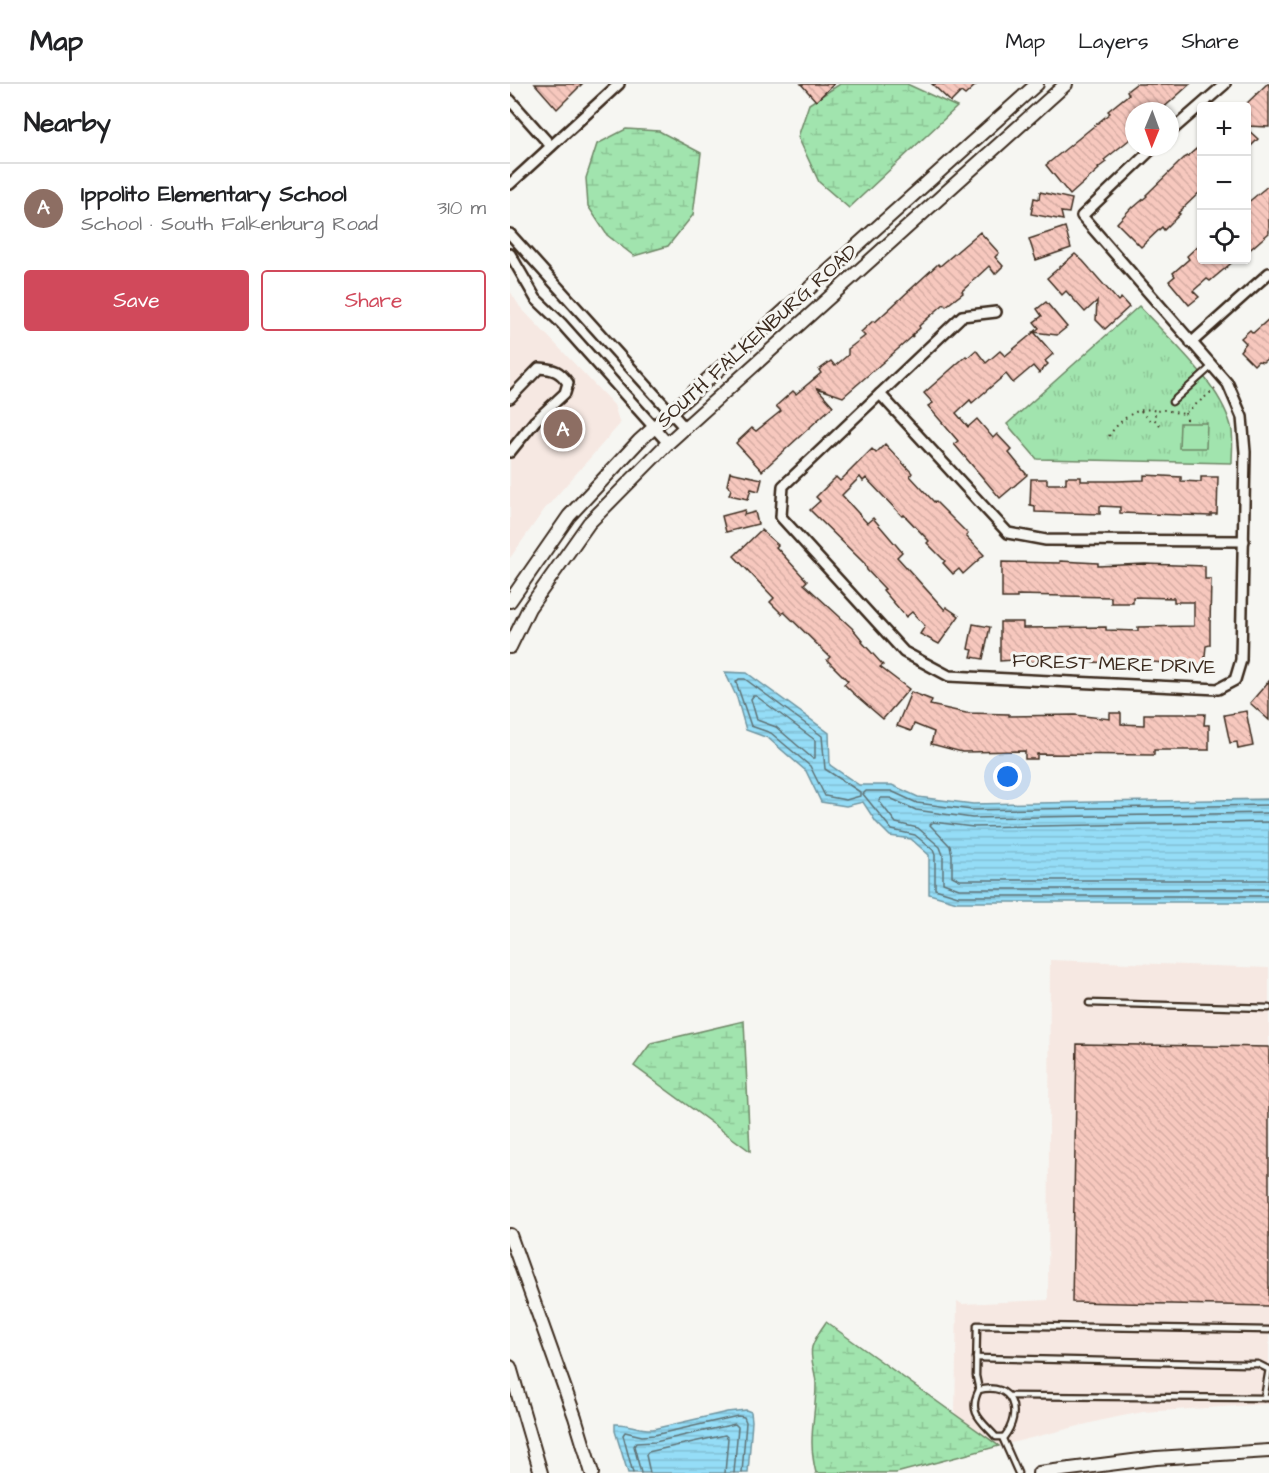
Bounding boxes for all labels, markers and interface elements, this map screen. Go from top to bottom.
text: Map [30,22,83,61]
text: Map [1005,27,1045,56]
text: Layers [1078,27,1148,56]
text: Share [1181,27,1239,56]
north arrow [1125,102,1179,156]
map controls [1197,102,1251,264]
button: + [1197,102,1251,156]
text: Nearby [24,105,111,141]
button: − [1197,156,1251,210]
text: Ippolito Elementary School [81,179,347,210]
text: A [37,194,50,222]
text: 310 m [437,194,486,222]
text: School · South Falkenburg Road [81,210,378,238]
button: locate [1197,210,1251,264]
street label: SOUTH FALKENBURG ROAD [650,238,864,434]
button: Save [24,270,249,331]
button: Share [261,270,486,331]
pin: A [544,406,582,452]
street label: FOREST MERE DRIVE [1012,646,1216,682]
your location [993,762,1022,791]

